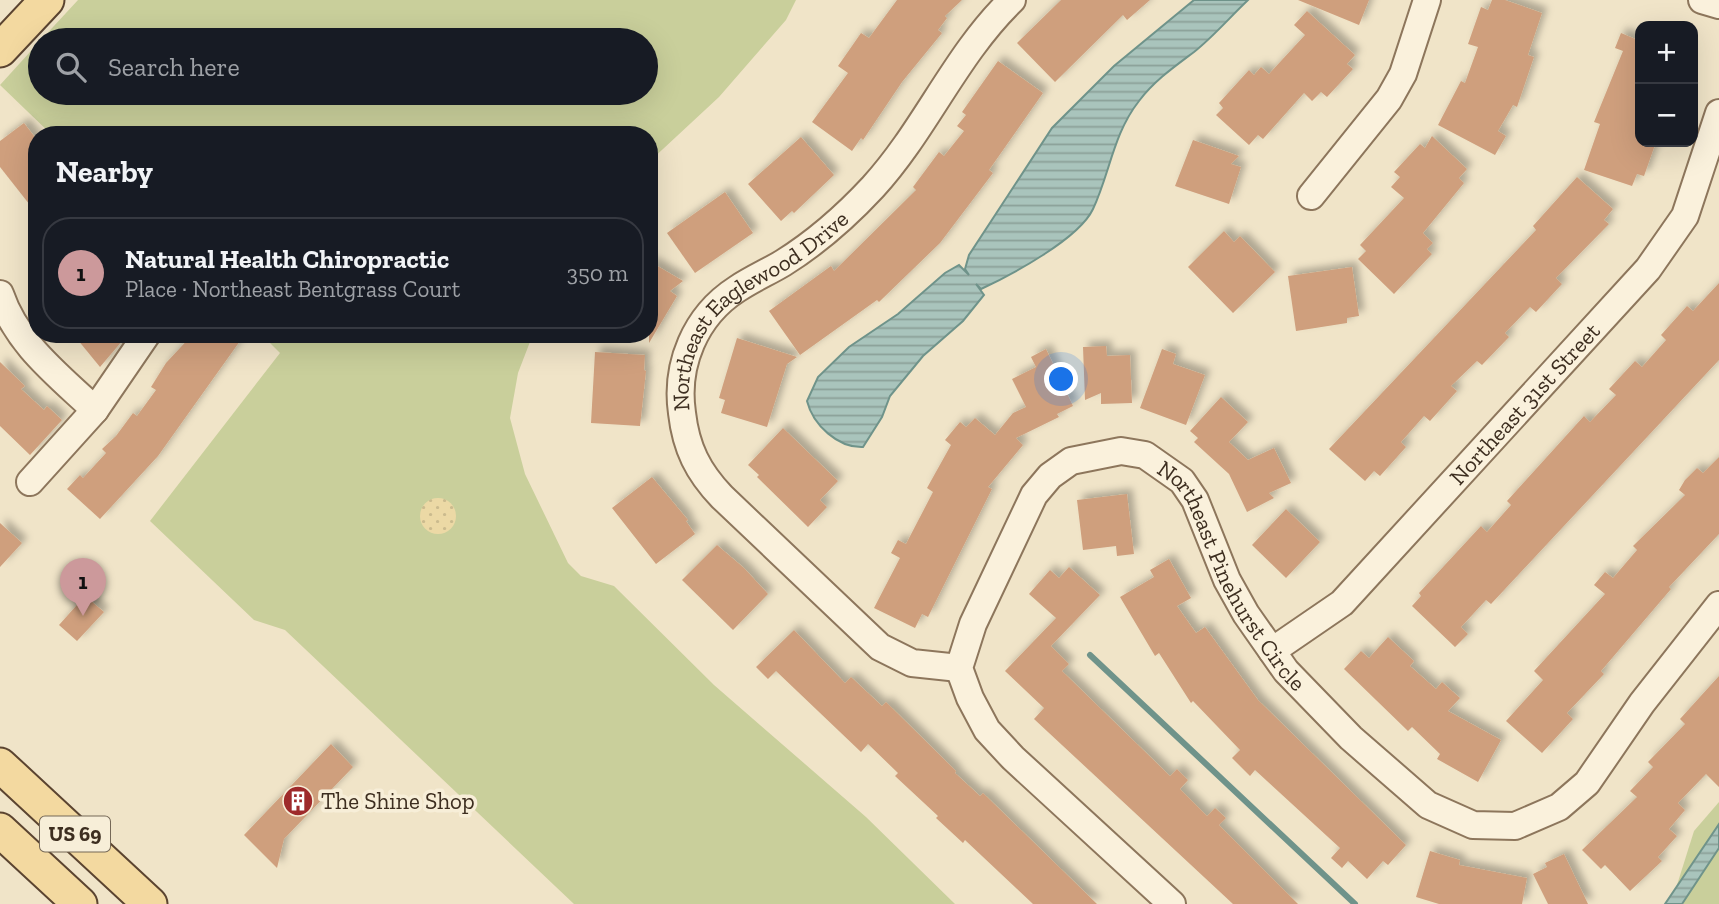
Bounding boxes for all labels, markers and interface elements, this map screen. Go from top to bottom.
map controls [1635,21,1698,147]
button: + [1635,21,1698,84]
search box [28,28,658,105]
icon: search [52,48,90,86]
text: Search here [108,51,240,83]
button: − [1635,84,1698,147]
text: Nearby [56,154,153,190]
street label: Northeast Eaglewood Drive [666,205,854,412]
text: Natural Health Chiropractic [125,243,449,275]
text: 1 [76,259,86,287]
text: 350 m [567,259,628,287]
text: Place · Northeast Bentgrass Court [125,275,460,303]
street label: Northeast 31st Street [1443,317,1606,491]
your location [1044,362,1078,396]
street label: Northeast Pinehurst Circle [1152,454,1312,697]
pin: 1 [60,558,106,616]
building icon: The Shine Shop [281,784,315,818]
place label: The Shine Shop [321,787,475,815]
road number: US 69 [40,816,110,852]

